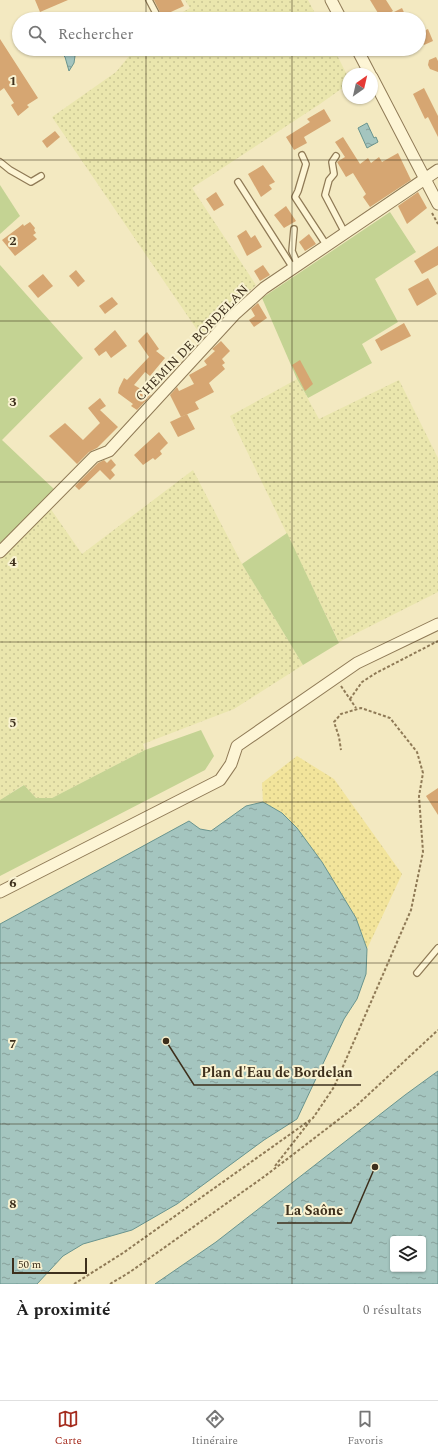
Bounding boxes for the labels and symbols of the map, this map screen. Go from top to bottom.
north arrow [342,68,378,104]
text: 1 [9,71,17,91]
text: 2 [9,231,17,251]
street label: CHEMIN DE BORDELAN [131,280,253,406]
text: 3 [9,392,17,412]
text: 4 [9,552,17,572]
text: 5 [9,713,17,733]
text: 6 [9,873,17,893]
text: 7 [9,1034,17,1054]
callout: Plan d'Eau de Bordelan [194,1059,361,1085]
text: Plan d'Eau de Bordelan [201,1062,353,1083]
text: 8 [9,1194,17,1214]
callout: La Saône [277,1197,351,1223]
text: La Saône [285,1200,343,1221]
scale bar [12,1256,87,1275]

